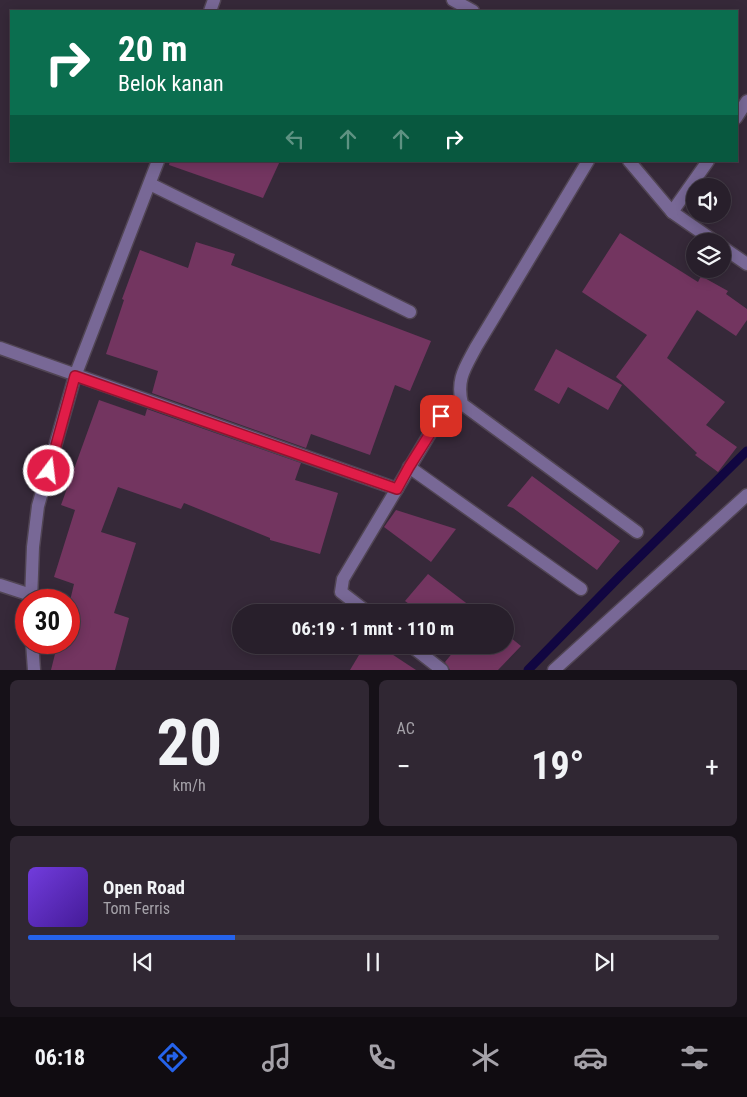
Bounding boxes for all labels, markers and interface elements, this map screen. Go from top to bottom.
text: 20 m [118,29,187,70]
icon: right [35,30,100,95]
text: Belok kanan [118,71,224,96]
icon: left [281,125,309,153]
icon: ahead [334,125,362,153]
icon: ahead [387,125,415,153]
icon: right [440,125,468,153]
map controls [686,178,731,278]
button: sound [686,178,731,223]
button: layers [686,233,731,278]
pin [420,395,462,437]
icon: arrive [427,402,455,430]
position arrow [22,444,74,496]
speed limit sign: 30 [15,589,80,654]
text: 06:19 · 1 mnt · 110 m [292,617,454,640]
text: 20 [156,705,222,781]
text: AC [397,719,415,738]
text: 19° [531,744,584,788]
text: − [397,750,411,783]
text: + [705,750,719,783]
text: km/h [173,776,206,795]
text: Open Road [103,876,185,899]
text: Tom Ferris [103,899,170,918]
icon: previous [129,948,157,976]
icon: pause [359,948,387,976]
icon: next [590,948,618,976]
icon: directions [155,1040,190,1075]
icon: music [259,1040,294,1075]
icon: phone [364,1040,399,1075]
icon: climate [468,1040,503,1075]
icon: car [573,1040,608,1075]
icon: filters [677,1040,712,1075]
text: 06:18 [35,1045,85,1070]

